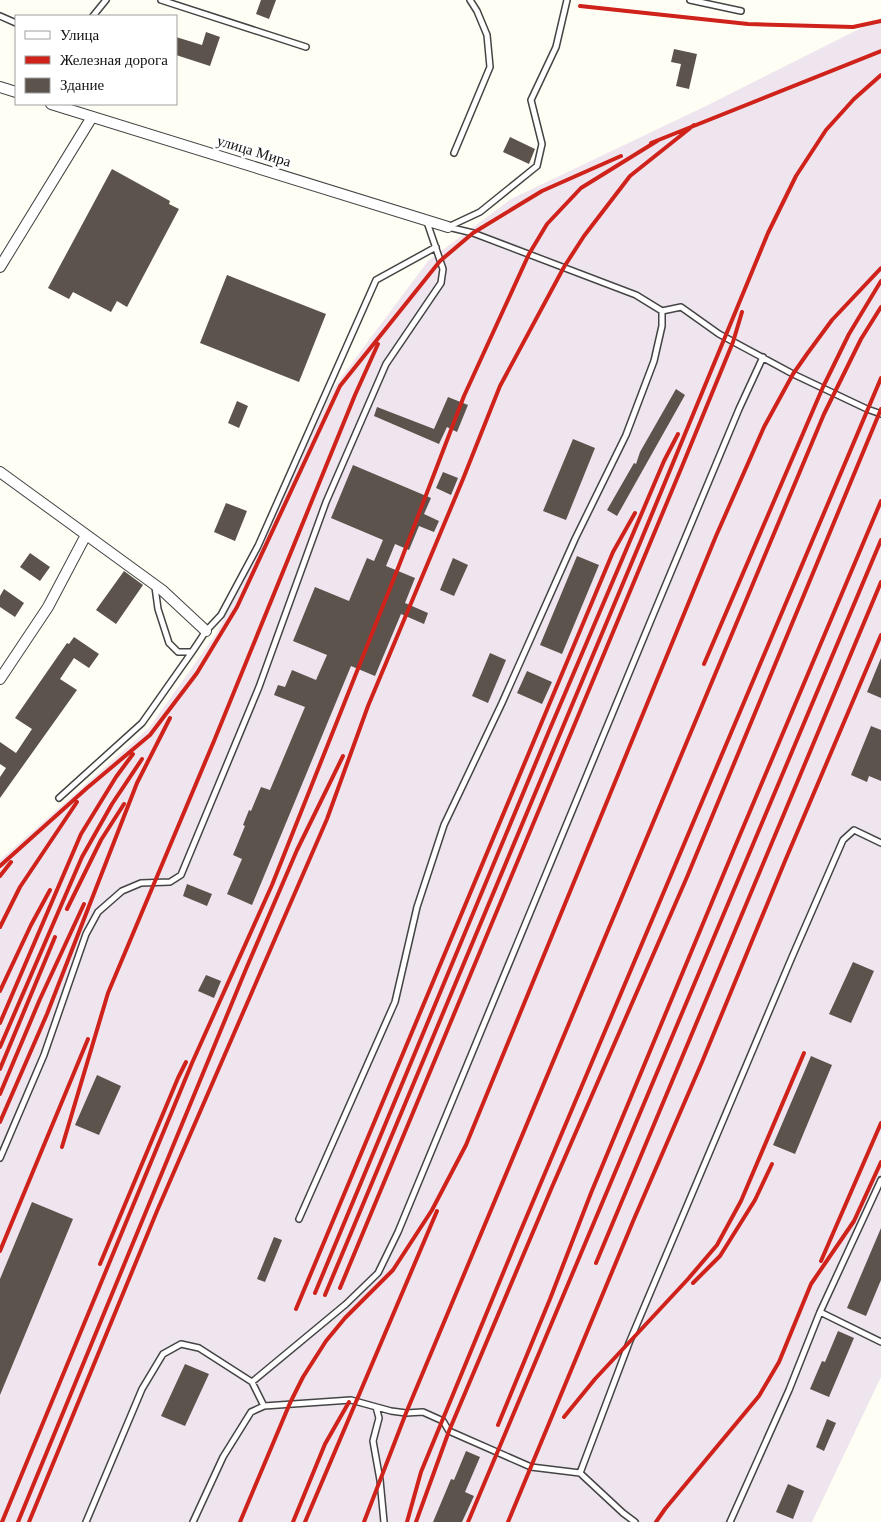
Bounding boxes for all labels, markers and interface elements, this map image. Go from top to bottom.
legend [15,15,178,105]
text: Улица [60,27,99,43]
text: Железная дорога [60,52,168,68]
text: Здание [60,77,104,93]
street label: улица Мира [215,132,293,170]

